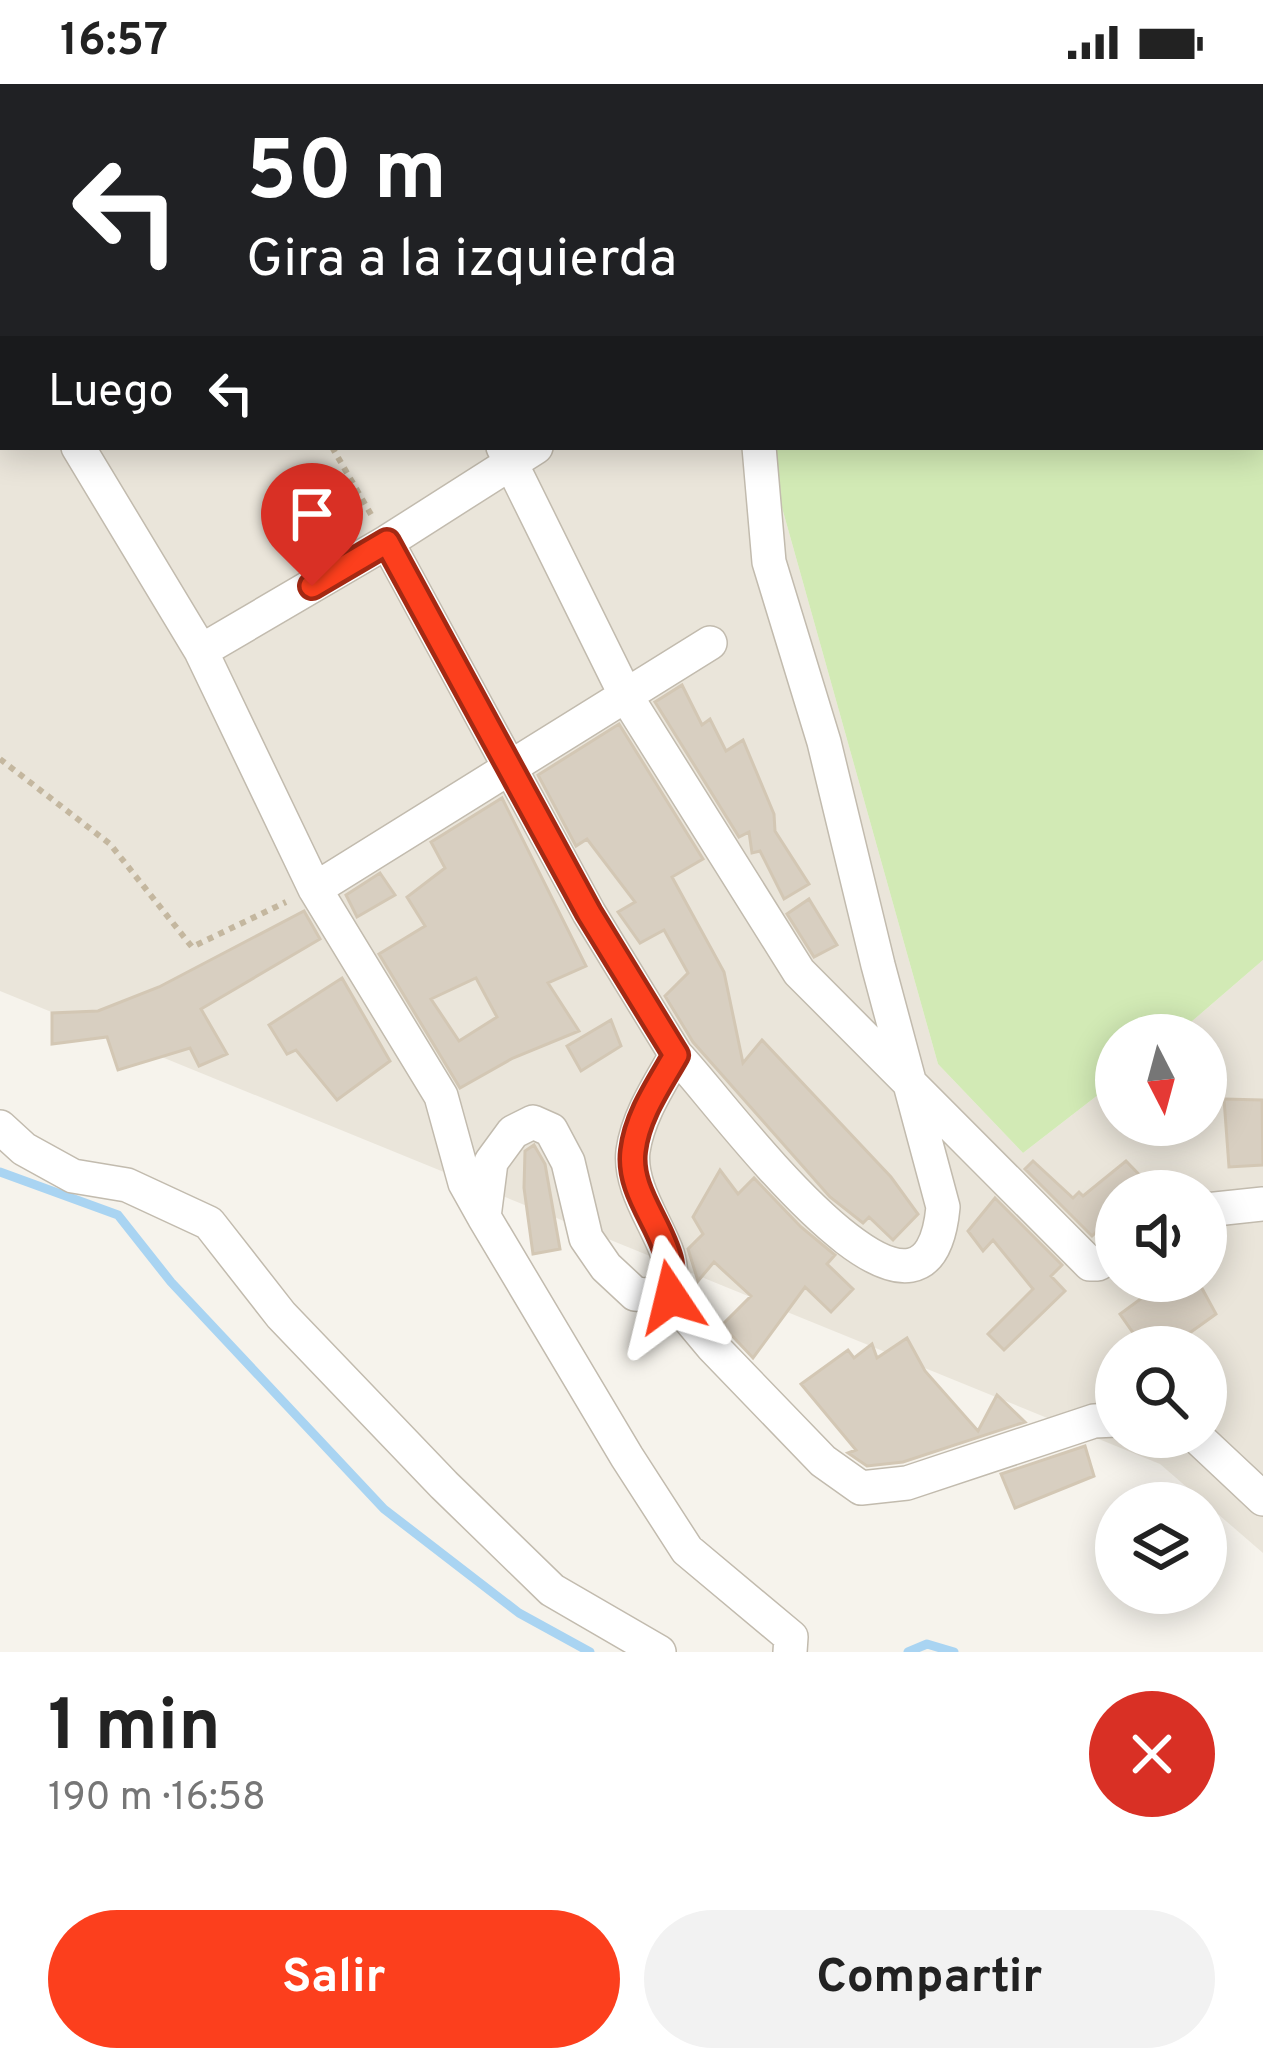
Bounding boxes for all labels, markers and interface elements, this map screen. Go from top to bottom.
text: 16:57 [60,14,168,71]
text: 50 m [246,123,447,229]
icon: left [48,132,204,288]
text: Gira a la izquierda [246,227,677,296]
icon: left [198,360,264,426]
text: Luego [48,365,174,422]
pin [261,463,363,586]
icon: arrive [279,481,345,547]
north arrow [1095,1014,1227,1146]
map controls [1095,1014,1227,1614]
button: sound [1095,1170,1227,1302]
position arrow [608,1234,734,1360]
button: search [1095,1326,1227,1458]
button: layers [1095,1482,1227,1614]
text: 1 min [48,1684,221,1776]
button: close [1089,1691,1215,1817]
text: 190 m · 16:58 [48,1775,266,1824]
button: Salir [48,1910,620,2048]
button: Compartir [644,1910,1215,2048]

